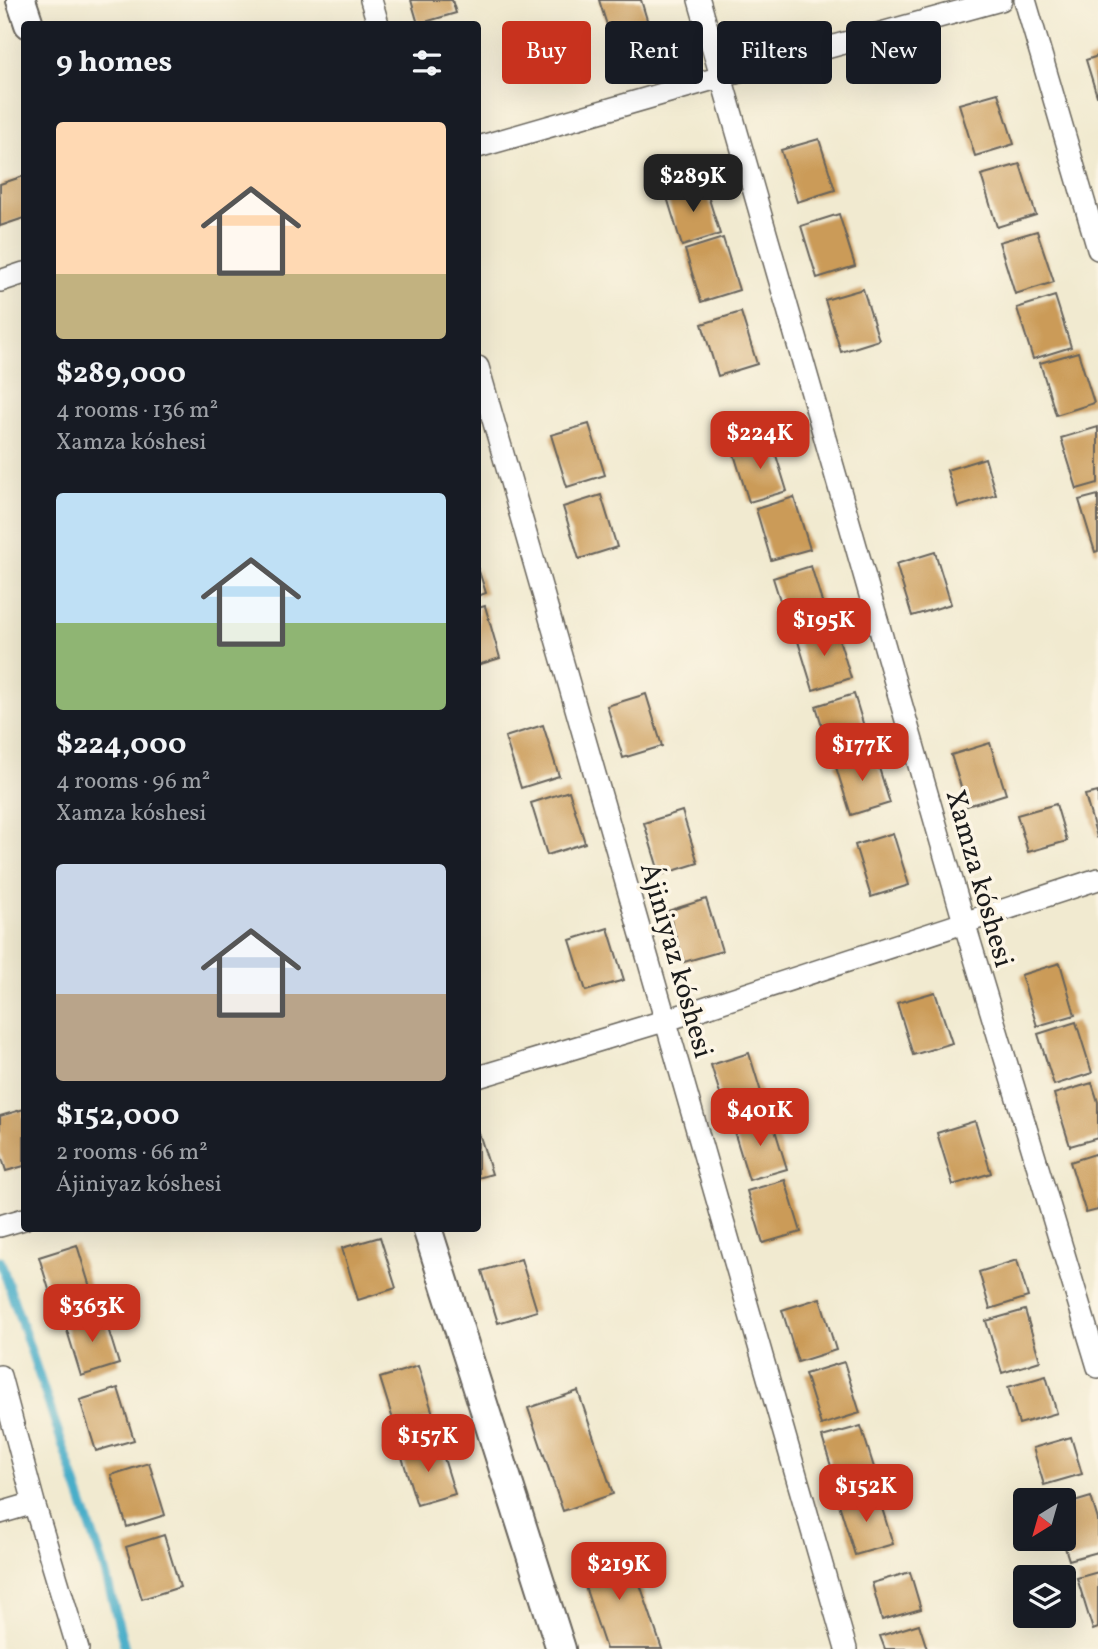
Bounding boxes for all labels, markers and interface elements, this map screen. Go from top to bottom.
chip: Buy [502,21,591,84]
chip: Rent [605,21,703,84]
chip: Filters [717,21,832,84]
chip: New [846,21,941,84]
text: 9 homes [56,42,172,84]
icon: filters [408,44,446,82]
pin: $289K [644,154,742,214]
text: $289K [660,161,726,193]
icon: home [188,168,314,294]
text: $289,000 [56,353,186,395]
text: 4 rooms · 136 m² [56,395,218,427]
pin: $224K [711,412,809,471]
text: $224K [726,418,794,450]
text: Xamza kóshesi [56,427,206,459]
icon: home [188,539,314,665]
pin: $195K [775,598,873,658]
text: $195K [793,605,855,637]
text: $224,000 [56,724,186,766]
pin: $177K [813,724,911,783]
text: $177K [832,730,892,762]
text: 4 rooms · 96 m² [56,766,210,798]
street label: Xamza kóshesi [935,785,1023,972]
text: Xamza kóshesi [56,798,206,830]
street label: Ájiniyaz kóshesi [629,858,722,1063]
icon: home [188,910,314,1036]
pin: $401K [711,1088,809,1148]
text: $152,000 [56,1095,180,1137]
text: $401K [727,1095,793,1127]
text: 2 rooms · 66 m² [56,1137,208,1169]
text: Ájiniyaz kóshesi [56,1169,222,1201]
pin: $363K [43,1284,141,1344]
text: $363K [59,1291,125,1323]
pin: $157K [379,1414,477,1474]
text: $157K [398,1421,458,1453]
pin: $152K [817,1464,915,1524]
text: $152K [835,1471,897,1503]
north arrow [1013,1488,1076,1550]
map controls [1013,1488,1076,1628]
pin: $219K [570,1542,668,1602]
text: $219K [587,1549,651,1581]
button: layers [1013,1565,1076,1628]

